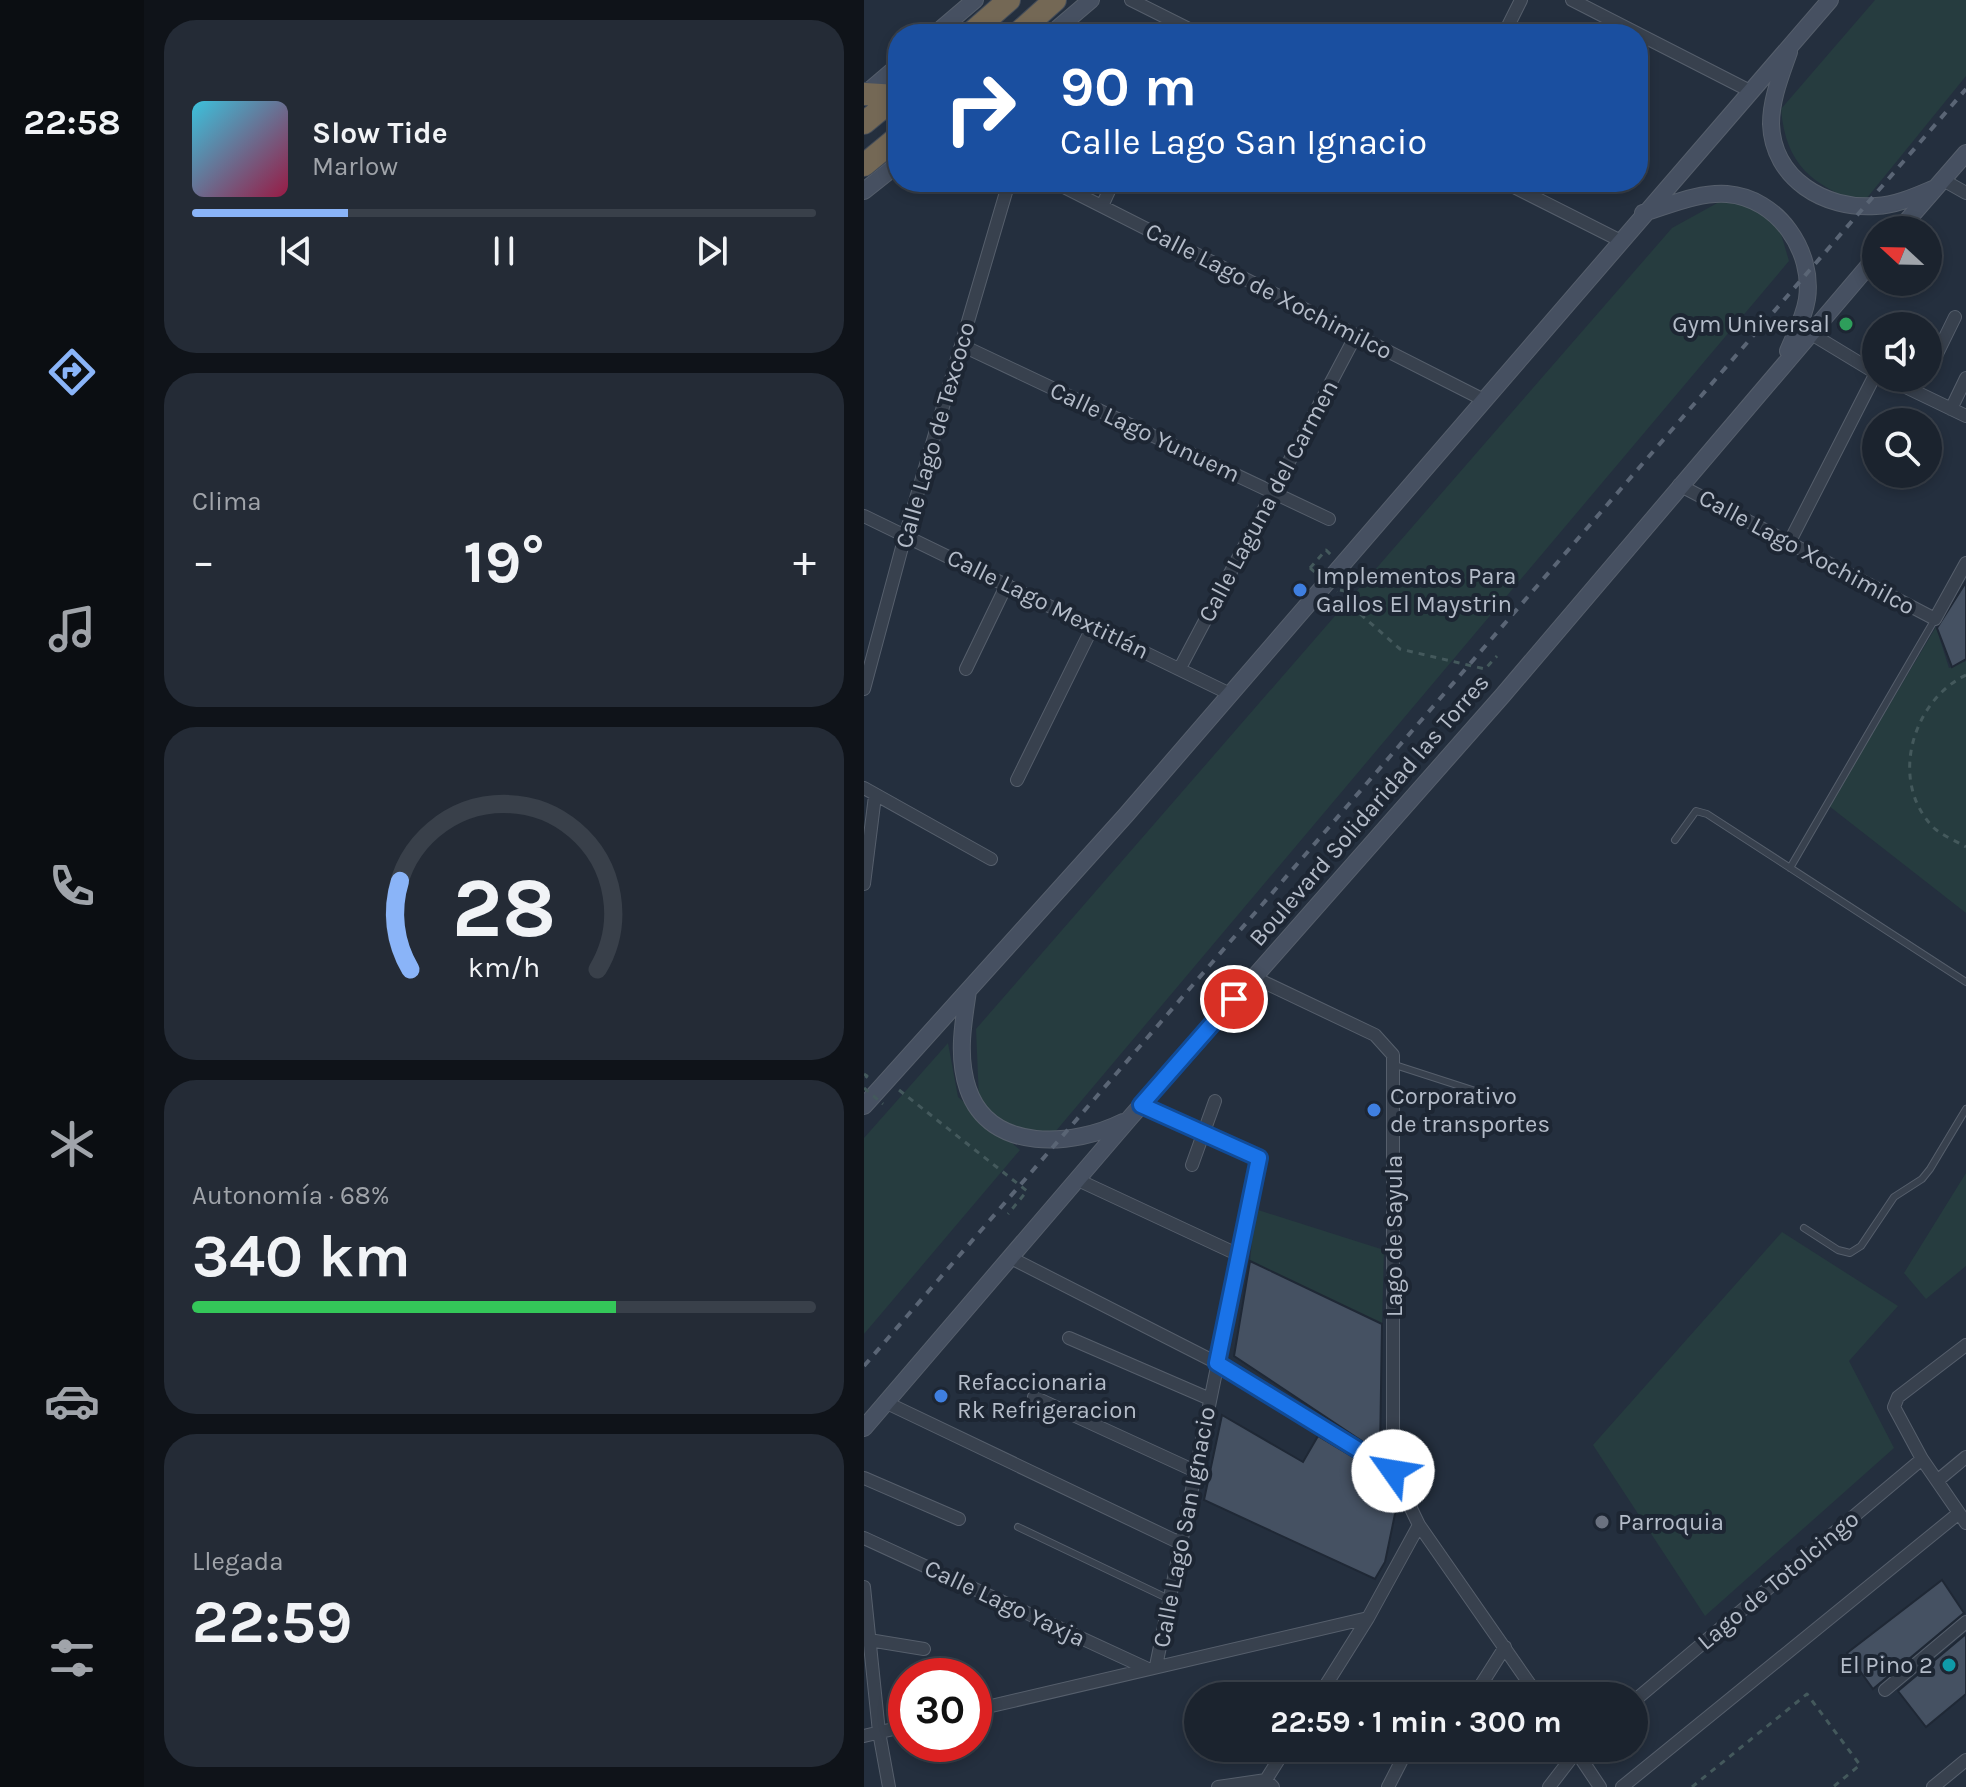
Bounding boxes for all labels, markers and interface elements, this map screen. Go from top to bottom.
text: 90 m [1060,54,1197,119]
icon: right [928,56,1032,160]
text: 22:58 [23,101,121,143]
text: Slow Tide [312,115,448,151]
text: Calle Lago San Ignacio [1060,121,1427,163]
text: Marlow [312,151,398,182]
north arrow [1862,216,1942,296]
map controls [1862,216,1942,488]
street label: Calle Lago de Xochimilco [1141,217,1397,365]
icon: previous [274,229,318,273]
icon: pause [482,229,526,273]
icon: next [690,229,734,273]
place label: Gym Universal [1672,310,1830,338]
button: sound [1862,312,1942,392]
marker: Gym Universal [1837,315,1855,333]
street label: Calle Lago de Texcoco [889,319,981,551]
icon: directions [44,344,100,400]
street label: Calle Laguna del Carmen [1192,375,1344,627]
street label: Calle Lago Yunuem [1046,376,1244,488]
button: search [1862,408,1942,488]
street label: Calle Lago Xochimilco [1694,483,1920,621]
text: Clima [192,486,262,517]
text: 19° [463,527,545,597]
text: − [192,536,215,587]
text: + [793,536,816,587]
street label: Calle Lago Mextitlán [943,543,1153,665]
place label: Implementos Para Gallos El Maystrin [1316,562,1516,618]
marker: Implementos Para Gallos El Maystrin [1291,581,1309,599]
icon: music [44,601,100,657]
street label: Boulevard Solidaridad las Torres [1243,668,1495,952]
icon: phone [44,858,100,914]
text: 28 [452,859,556,956]
text: km/h [468,951,540,984]
pin [1200,965,1268,1033]
icon: arrive [1212,977,1256,1021]
place label: Corporativo de transportes [1390,1082,1550,1138]
marker: Corporativo de transportes [1365,1101,1383,1119]
icon: climate [44,1116,100,1172]
street label: Lago de Sayula [1380,1155,1408,1317]
text: Autonomía · 68% [192,1180,390,1211]
text: 340 km [192,1221,411,1291]
place label: Refaccionaria Rk Refrigeracion [957,1368,1137,1424]
icon: car [44,1373,100,1429]
marker: Refaccionaria Rk Refrigeracion [932,1387,950,1405]
street label: Calle Lago San Ignacio [1147,1404,1221,1650]
position arrow [1351,1429,1435,1513]
street label: Lago de Totolcingo [1692,1504,1864,1656]
place label: Parroquia [1618,1508,1724,1536]
marker: Parroquia [1593,1513,1611,1531]
text: Llegada [192,1546,284,1577]
street label: Calle Lago Yaxja [920,1554,1090,1652]
text: 22:59 [192,1587,352,1657]
icon: filters [44,1630,100,1686]
place label: El Pino 2 [1839,1651,1933,1679]
marker: El Pino 2 [1940,1656,1958,1674]
speed limit sign: 30 [888,1658,992,1762]
text: 22:59 · 1 min · 300 m [1270,1704,1562,1740]

